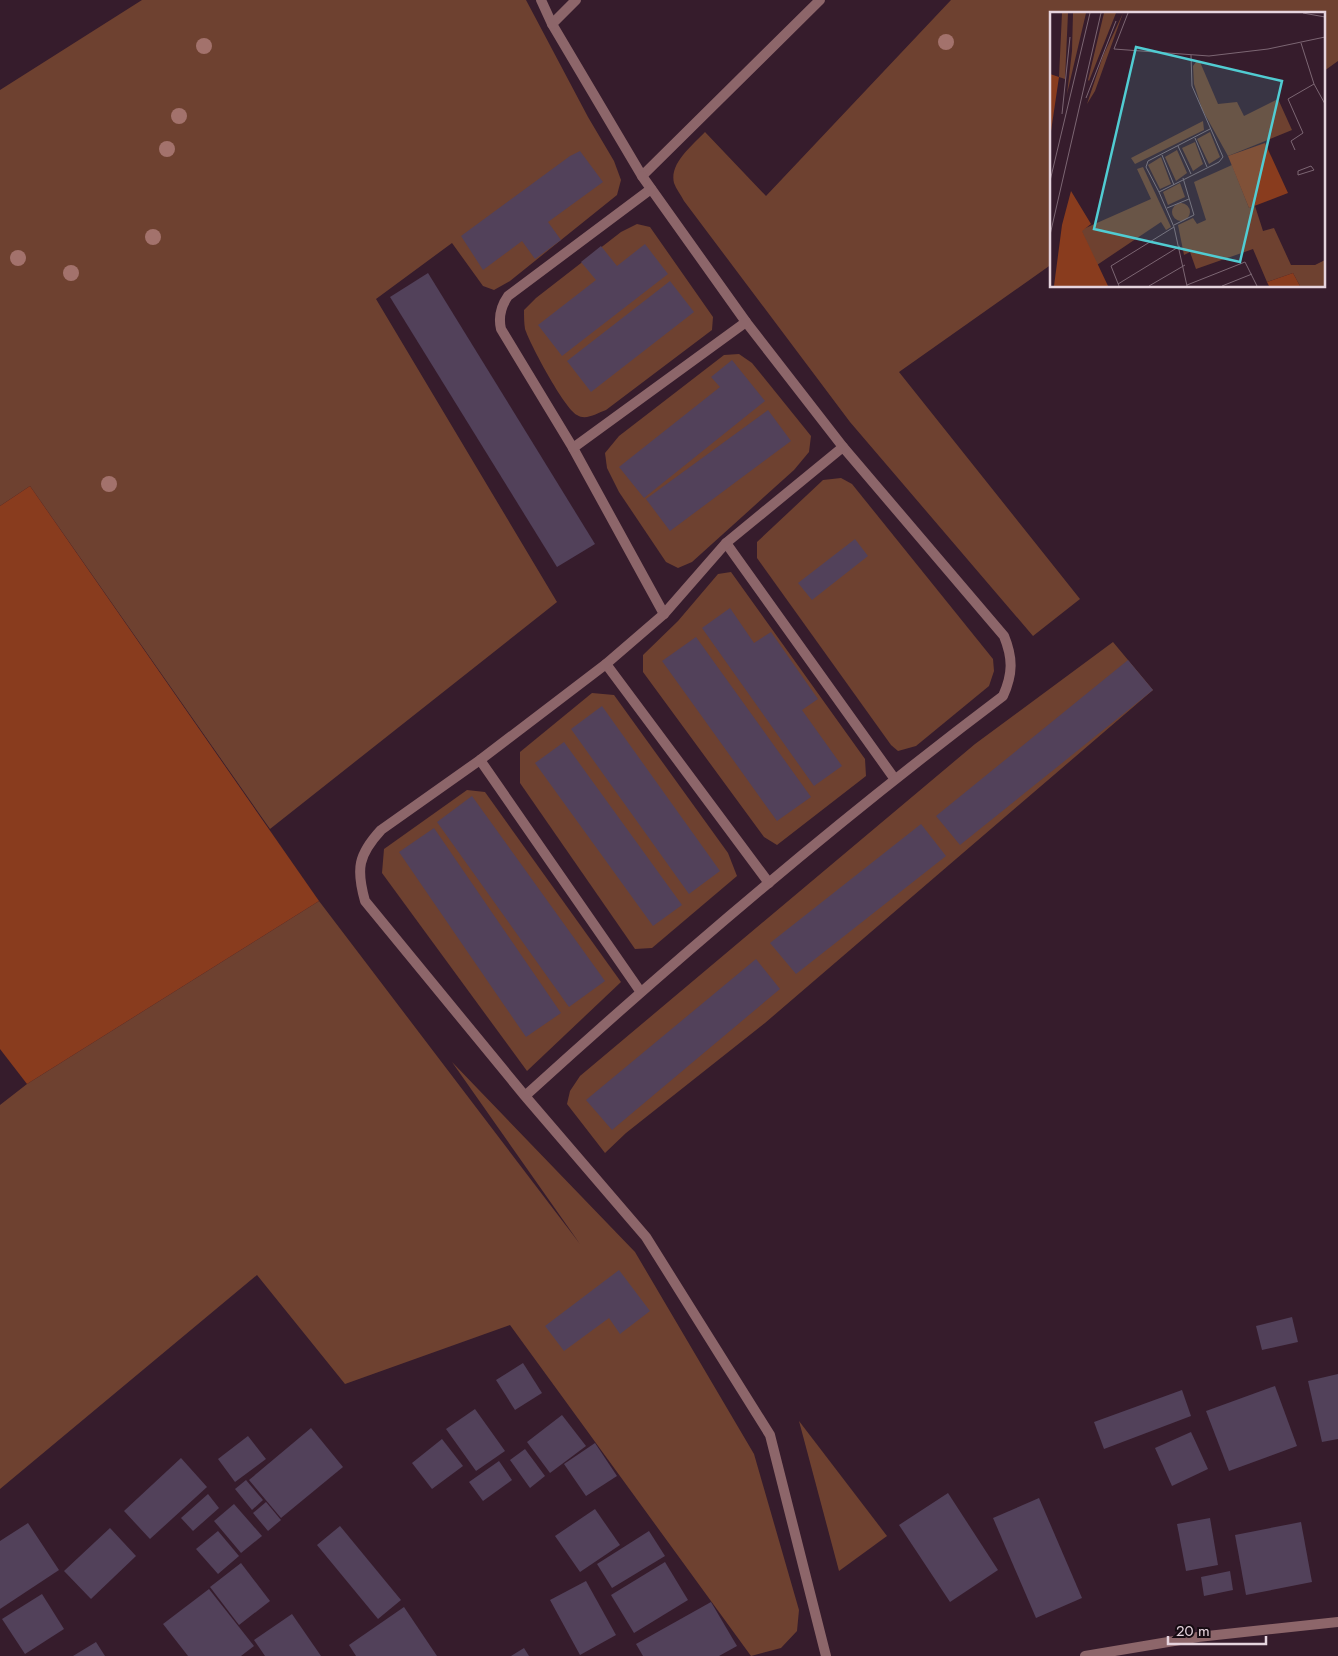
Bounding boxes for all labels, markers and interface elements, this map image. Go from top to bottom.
inset map [1050,12,1326,288]
scale bar [1168,1614,1266,1646]
text: 20 m [1176,1620,1210,1642]

